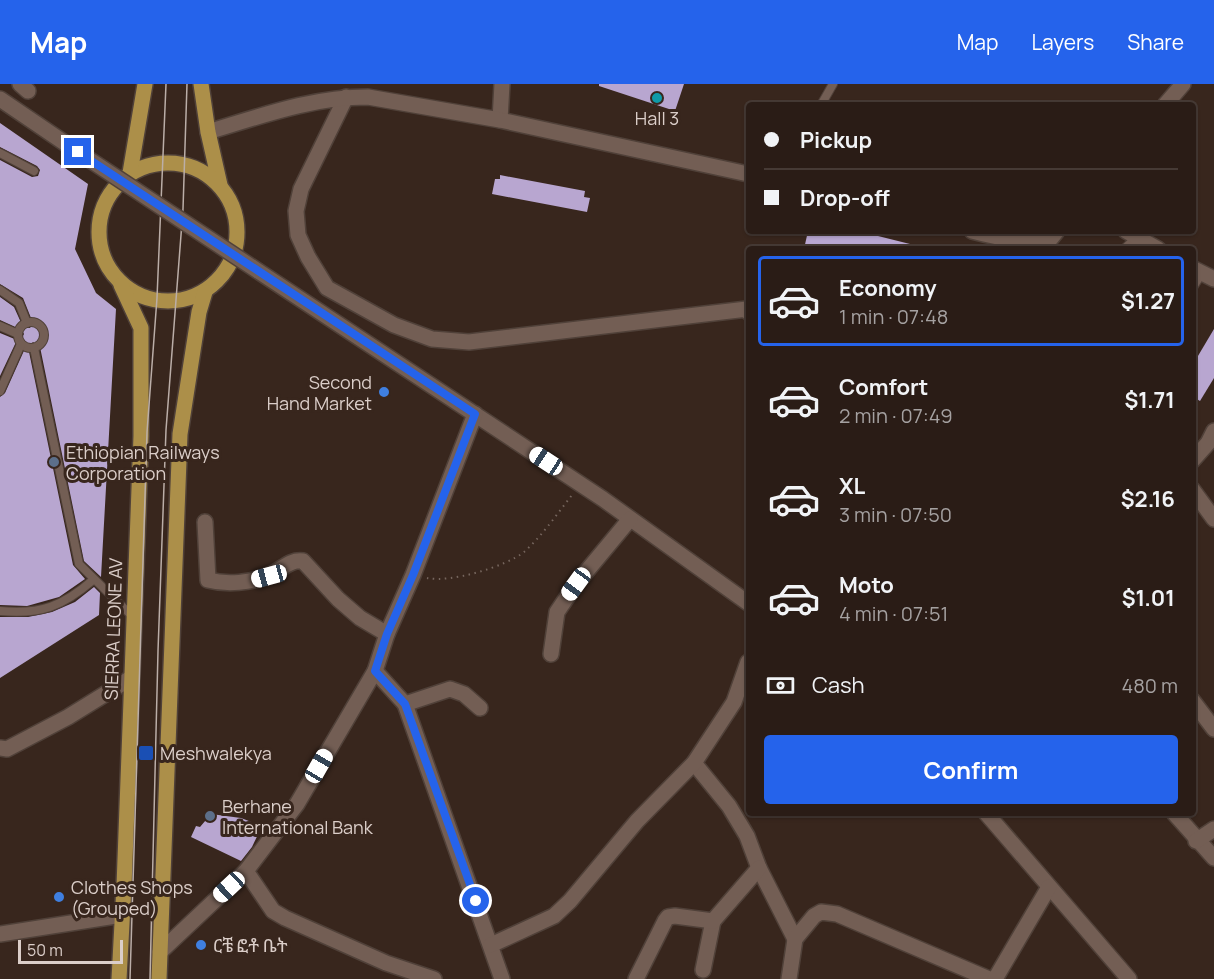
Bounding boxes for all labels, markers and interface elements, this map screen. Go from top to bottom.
text: Map [30,23,87,61]
text: Map [957,28,998,56]
text: Layers [1031,28,1094,56]
text: Share [1127,28,1184,56]
marker: Hall 3 [650,91,664,105]
place label: Hall 3 [635,106,679,130]
text: Pickup [800,125,872,155]
route end [64,138,91,165]
text: Drop-off [800,183,890,213]
text: Economy [839,273,937,303]
icon: car [767,274,821,328]
text: $1.27 [1121,286,1175,316]
text: 1 min · 07:48 [839,303,948,330]
place label: Second Hand Market [267,370,372,415]
text: Comfort [839,372,928,402]
icon: car [767,373,821,427]
marker: Second Hand Market [377,385,391,399]
text: $1.71 [1124,385,1175,415]
text: 2 min · 07:49 [839,402,953,429]
place label: Ethiopian Railways Corporation [66,440,220,485]
car [526,444,566,478]
marker: Ethiopian Railways Corporation [47,455,61,469]
text: XL [839,471,865,501]
icon: car [767,472,821,526]
text: $2.16 [1121,484,1175,514]
text: 3 min · 07:50 [839,501,952,528]
street label: SIERRA LEONE AV [99,557,127,701]
car [249,563,289,589]
car [558,564,594,604]
text: Moto [839,570,894,600]
icon: car [767,571,821,625]
text: $1.01 [1122,583,1175,613]
text: 4 min · 07:51 [839,600,948,627]
icon: cash [764,669,797,702]
text: Cash [812,670,865,700]
text: 480 m [1121,672,1178,699]
button: Confirm [764,735,1178,804]
place label: Meshwalekya [160,741,272,765]
marker: Meshwalekya [137,744,155,762]
car [302,746,336,786]
place label: Berhane International Bank [222,794,374,839]
marker: Berhane International Bank [203,809,217,823]
car [210,868,248,906]
place label: Clothes Shops (Grouped) [71,875,193,920]
route start [462,887,489,914]
marker: Clothes Shops (Grouped) [52,890,66,904]
place label: ርቼ ፎቶ ቤት [213,933,288,957]
scale bar [18,937,123,964]
marker: ርቼ ፎቶ ቤት [194,938,208,952]
text: 50 m [27,939,63,961]

